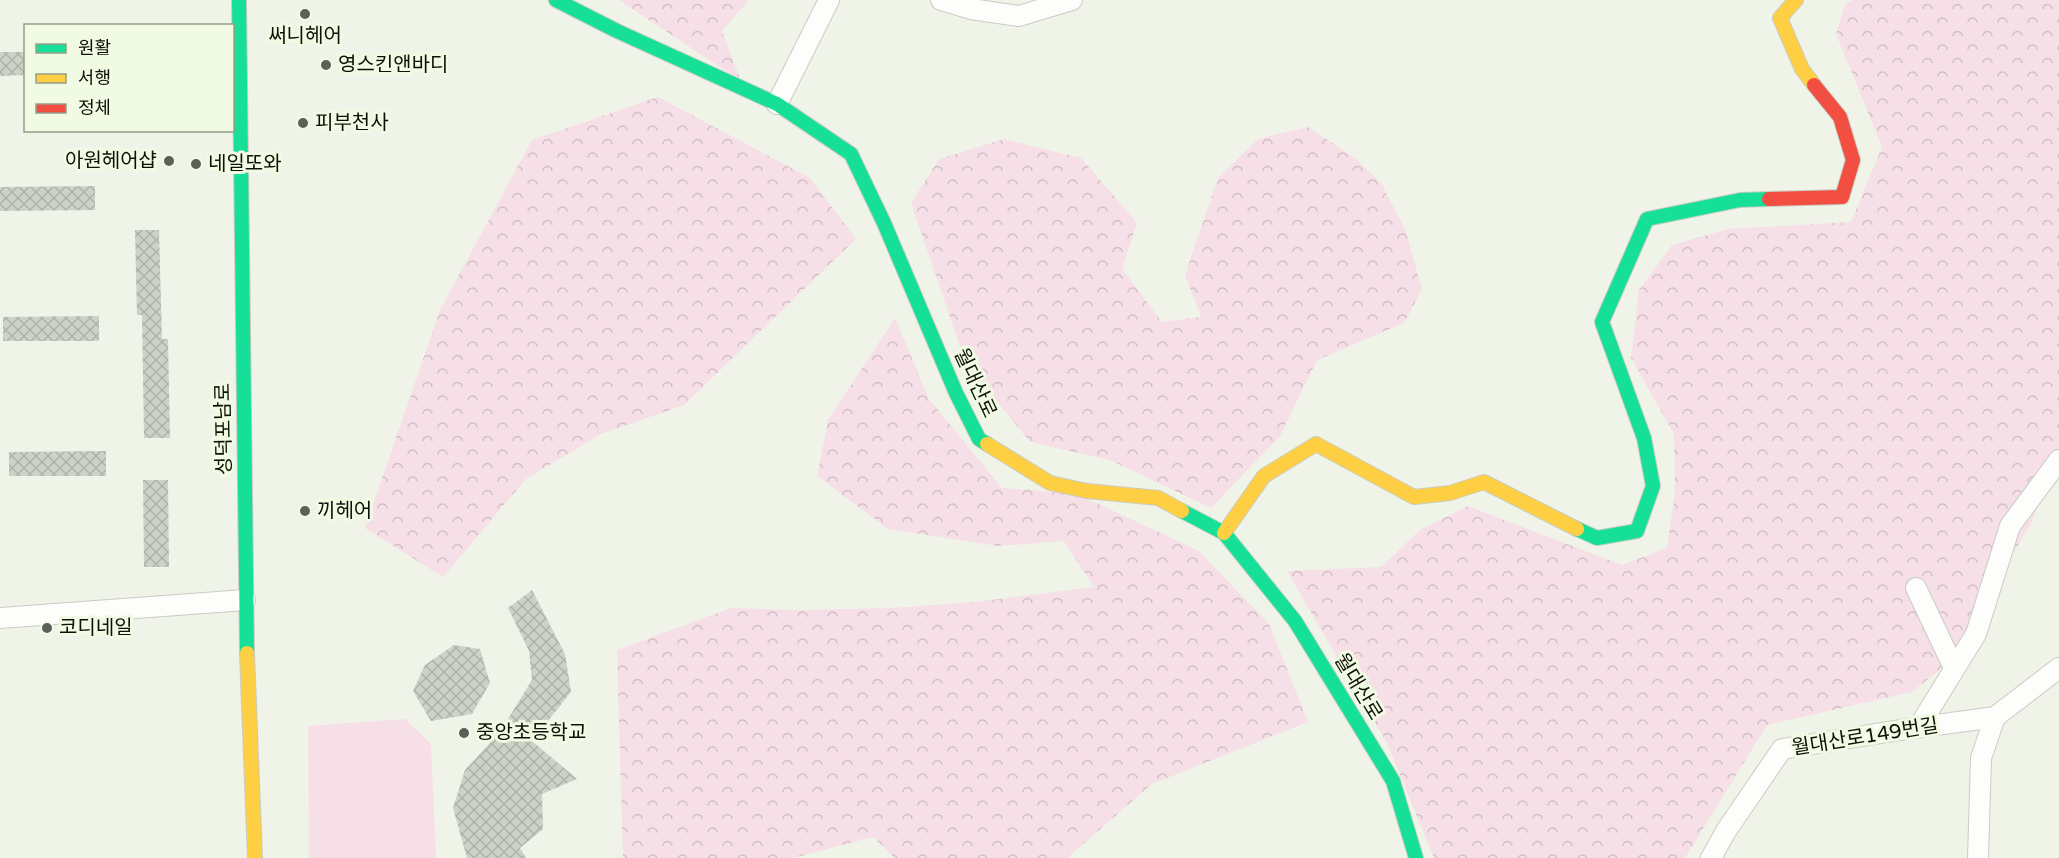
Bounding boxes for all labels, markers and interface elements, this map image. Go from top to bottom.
marker: 써니헤어 [298,7,312,21]
legend [24,24,234,132]
place label: 써니헤어 [268,24,342,48]
text: 원활 [78,37,111,59]
place label: 영스킨앤바디 [338,53,448,77]
marker: 영스킨앤바디 [319,58,333,72]
text: 서행 [78,67,111,89]
text: 정체 [78,97,111,119]
place label: 피부천사 [315,111,389,135]
marker: 피부천사 [296,116,310,130]
place label: 아원헤어샵 [65,149,157,173]
place label: 네일또와 [208,152,282,176]
marker: 아원헤어샵 [162,154,176,168]
marker: 네일또와 [189,157,203,171]
street label: 월대산로 [949,345,1001,421]
street label: 성덕포남로 [211,383,237,475]
place label: 끼헤어 [317,499,372,523]
marker: 끼헤어 [298,504,312,518]
place label: 코디네일 [59,616,133,640]
marker: 코디네일 [40,621,54,635]
street label: 월대산로 [1329,649,1387,725]
street label: 월대산로149번길 [1790,714,1940,760]
place label: 중앙초등학교 [476,721,586,745]
marker: 중앙초등학교 [457,726,471,740]

